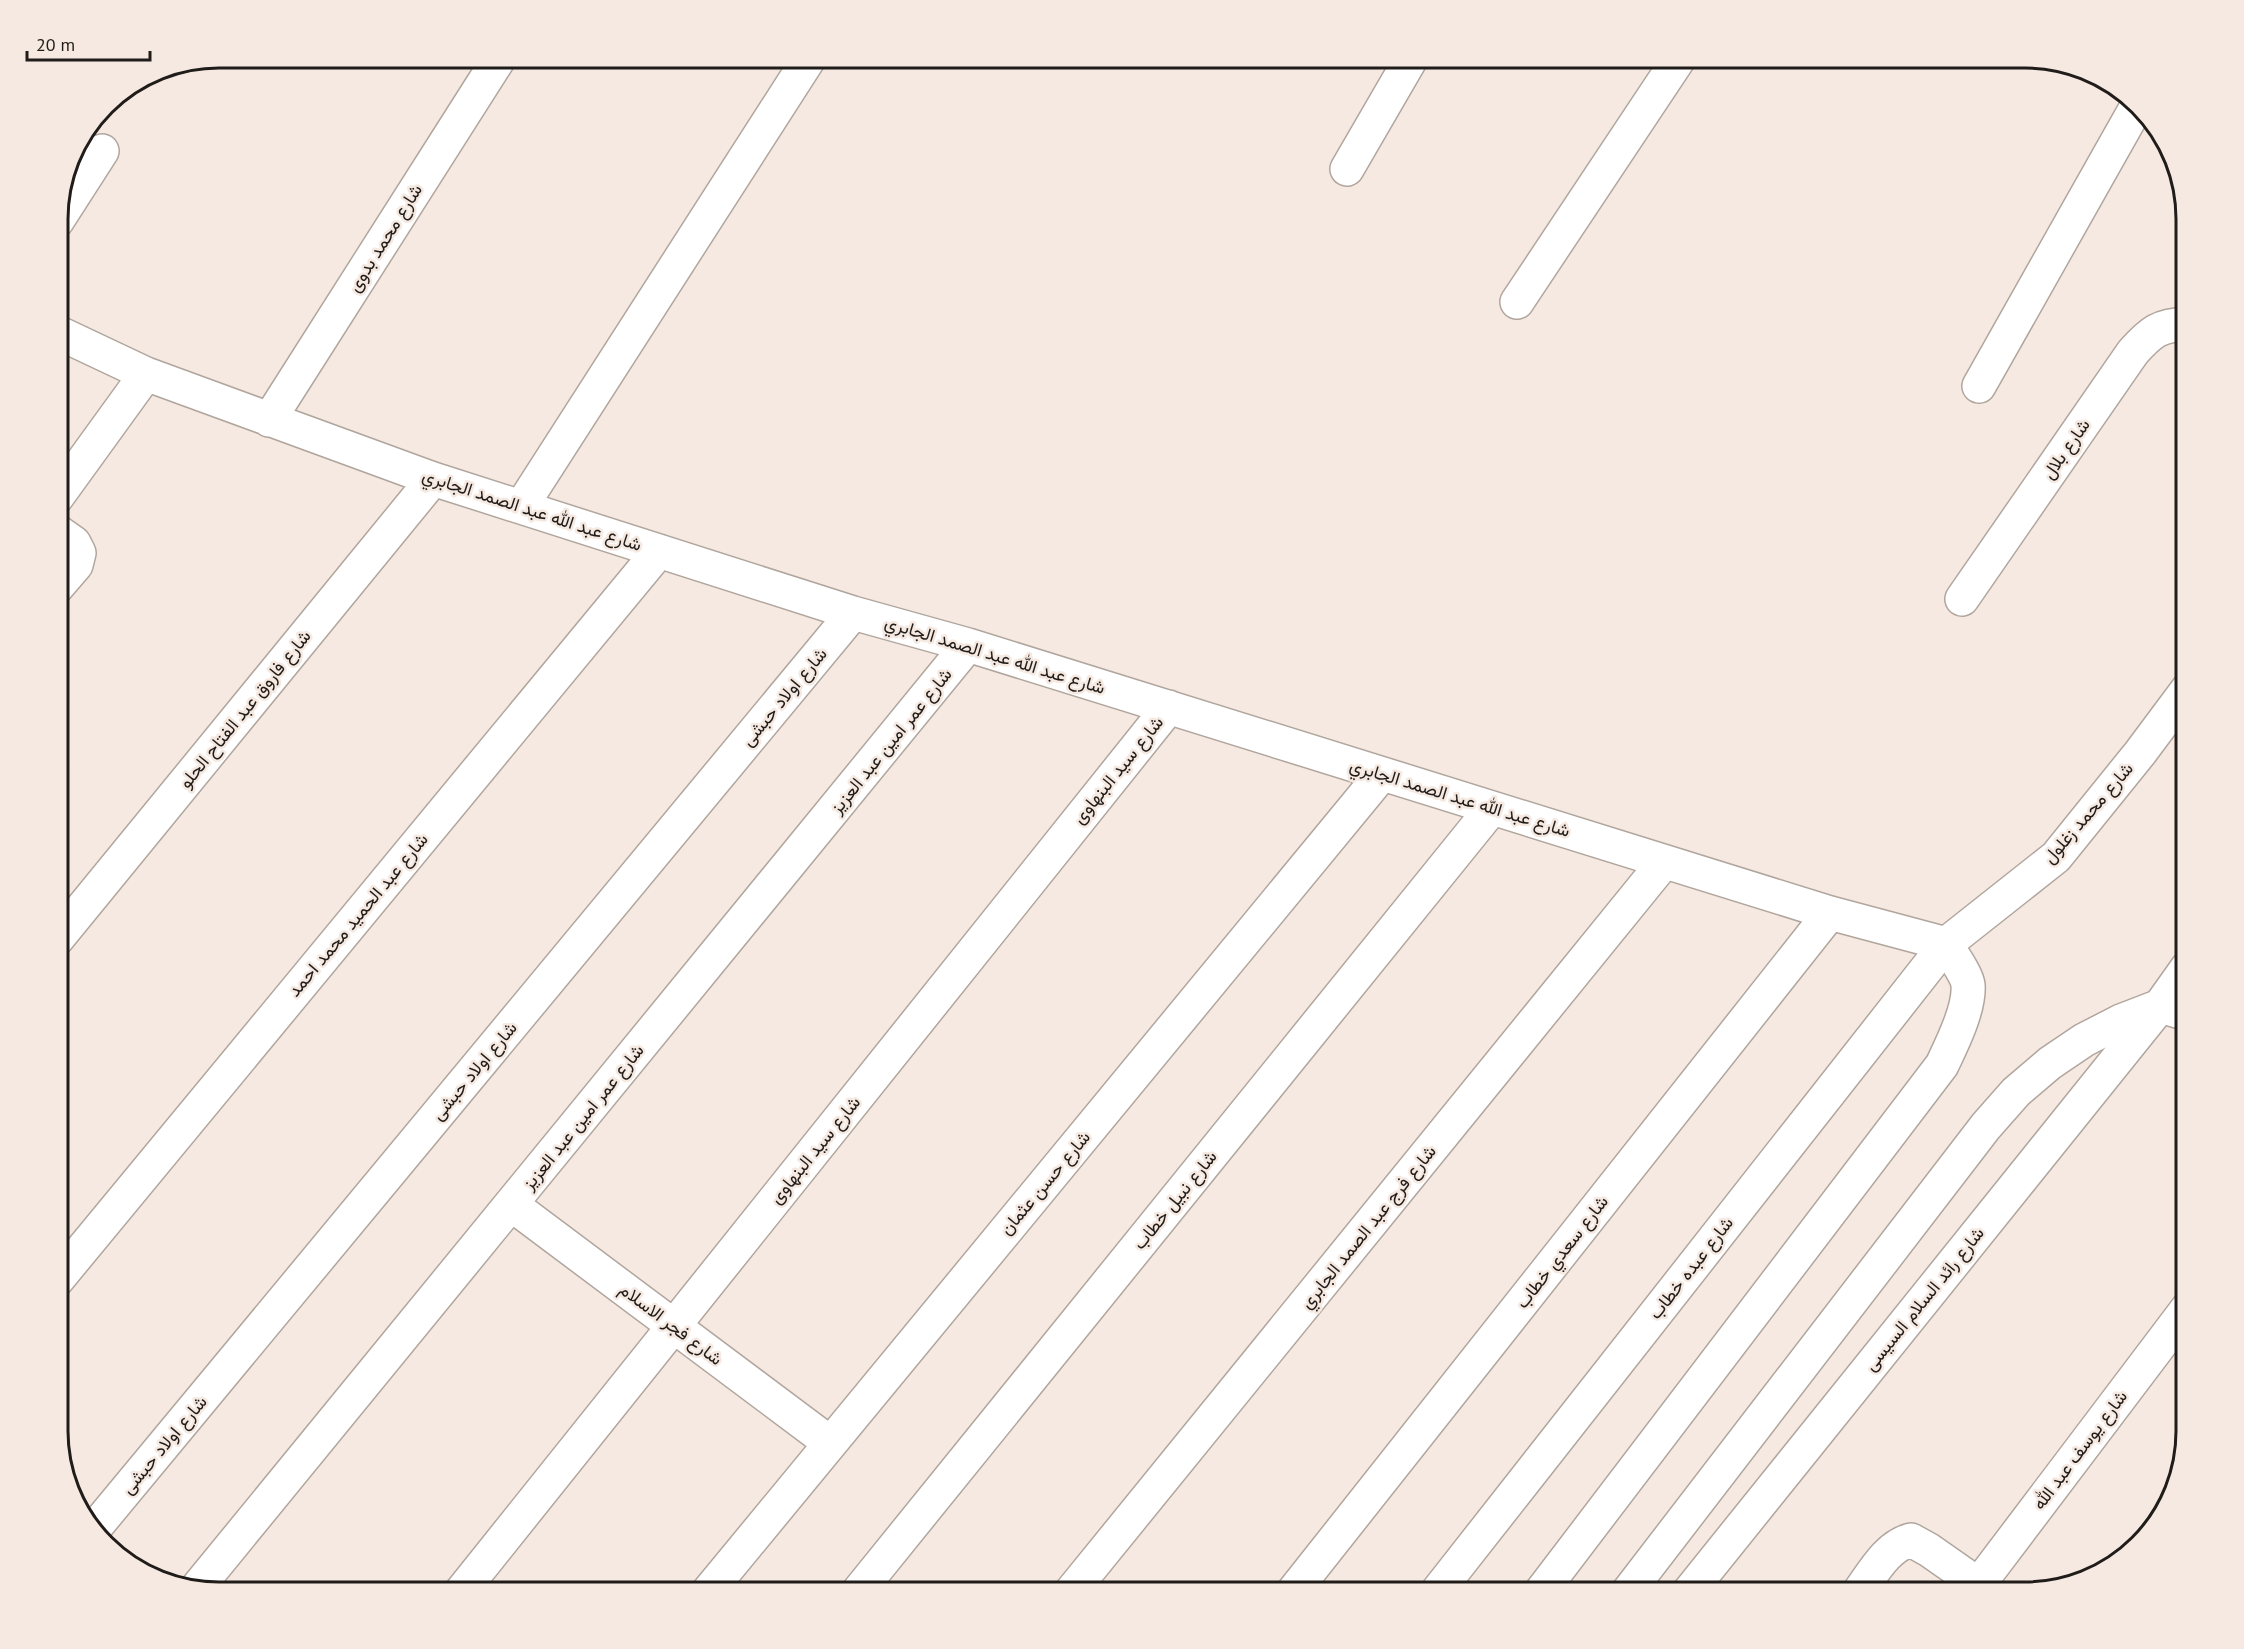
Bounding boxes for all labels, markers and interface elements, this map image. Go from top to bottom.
scale bar [27,24,150,62]
text: 20 m [36,33,75,56]
street label: شارع محمد بدوى [342,179,428,297]
street label: شارع بلال [2036,414,2096,484]
street label: شارع عبد الله عبد الصمد الجابري [418,463,645,560]
street label: شارع عبد الله عبد الصمد الجابري [881,610,1108,703]
street label: شارع فاروق عبد الفتاح الحلو [174,625,316,793]
street label: شارع اولاد حبشى [736,643,832,751]
street label: شارع عمر امين عبد العزيز [824,663,957,820]
street label: شارع سيد البنهاوى [1067,711,1169,829]
street label: شارع عبد الله عبد الصمد الجابري [1346,753,1573,846]
street label: شارع محمد زغلول [2037,757,2139,869]
street label: شارع عبد الحميد محمد احمد [282,828,434,1002]
street label: شارع اولاد حبشى [426,1017,522,1125]
street label: شارع عمر امين عبد العزيز [516,1039,649,1196]
street label: شارع سيد البنهاوى [764,1091,866,1209]
street label: شارع حسن عثمان [994,1126,1096,1240]
street label: شارع فرج عبد الصمد الجابري [1295,1140,1444,1316]
street label: شارع نبيل خطاب [1128,1145,1222,1255]
street label: شارع سعدي خطاب [1510,1191,1616,1315]
street label: شارع عبده خطاب [1643,1212,1739,1324]
street label: شارع رائد السلام السيسى [1858,1222,1990,1376]
street label: شارع فجر الاسلام [614,1277,728,1371]
street label: شارع يوسف عبد الله [2027,1385,2133,1515]
street label: شارع اولاد حبشى [116,1391,212,1499]

